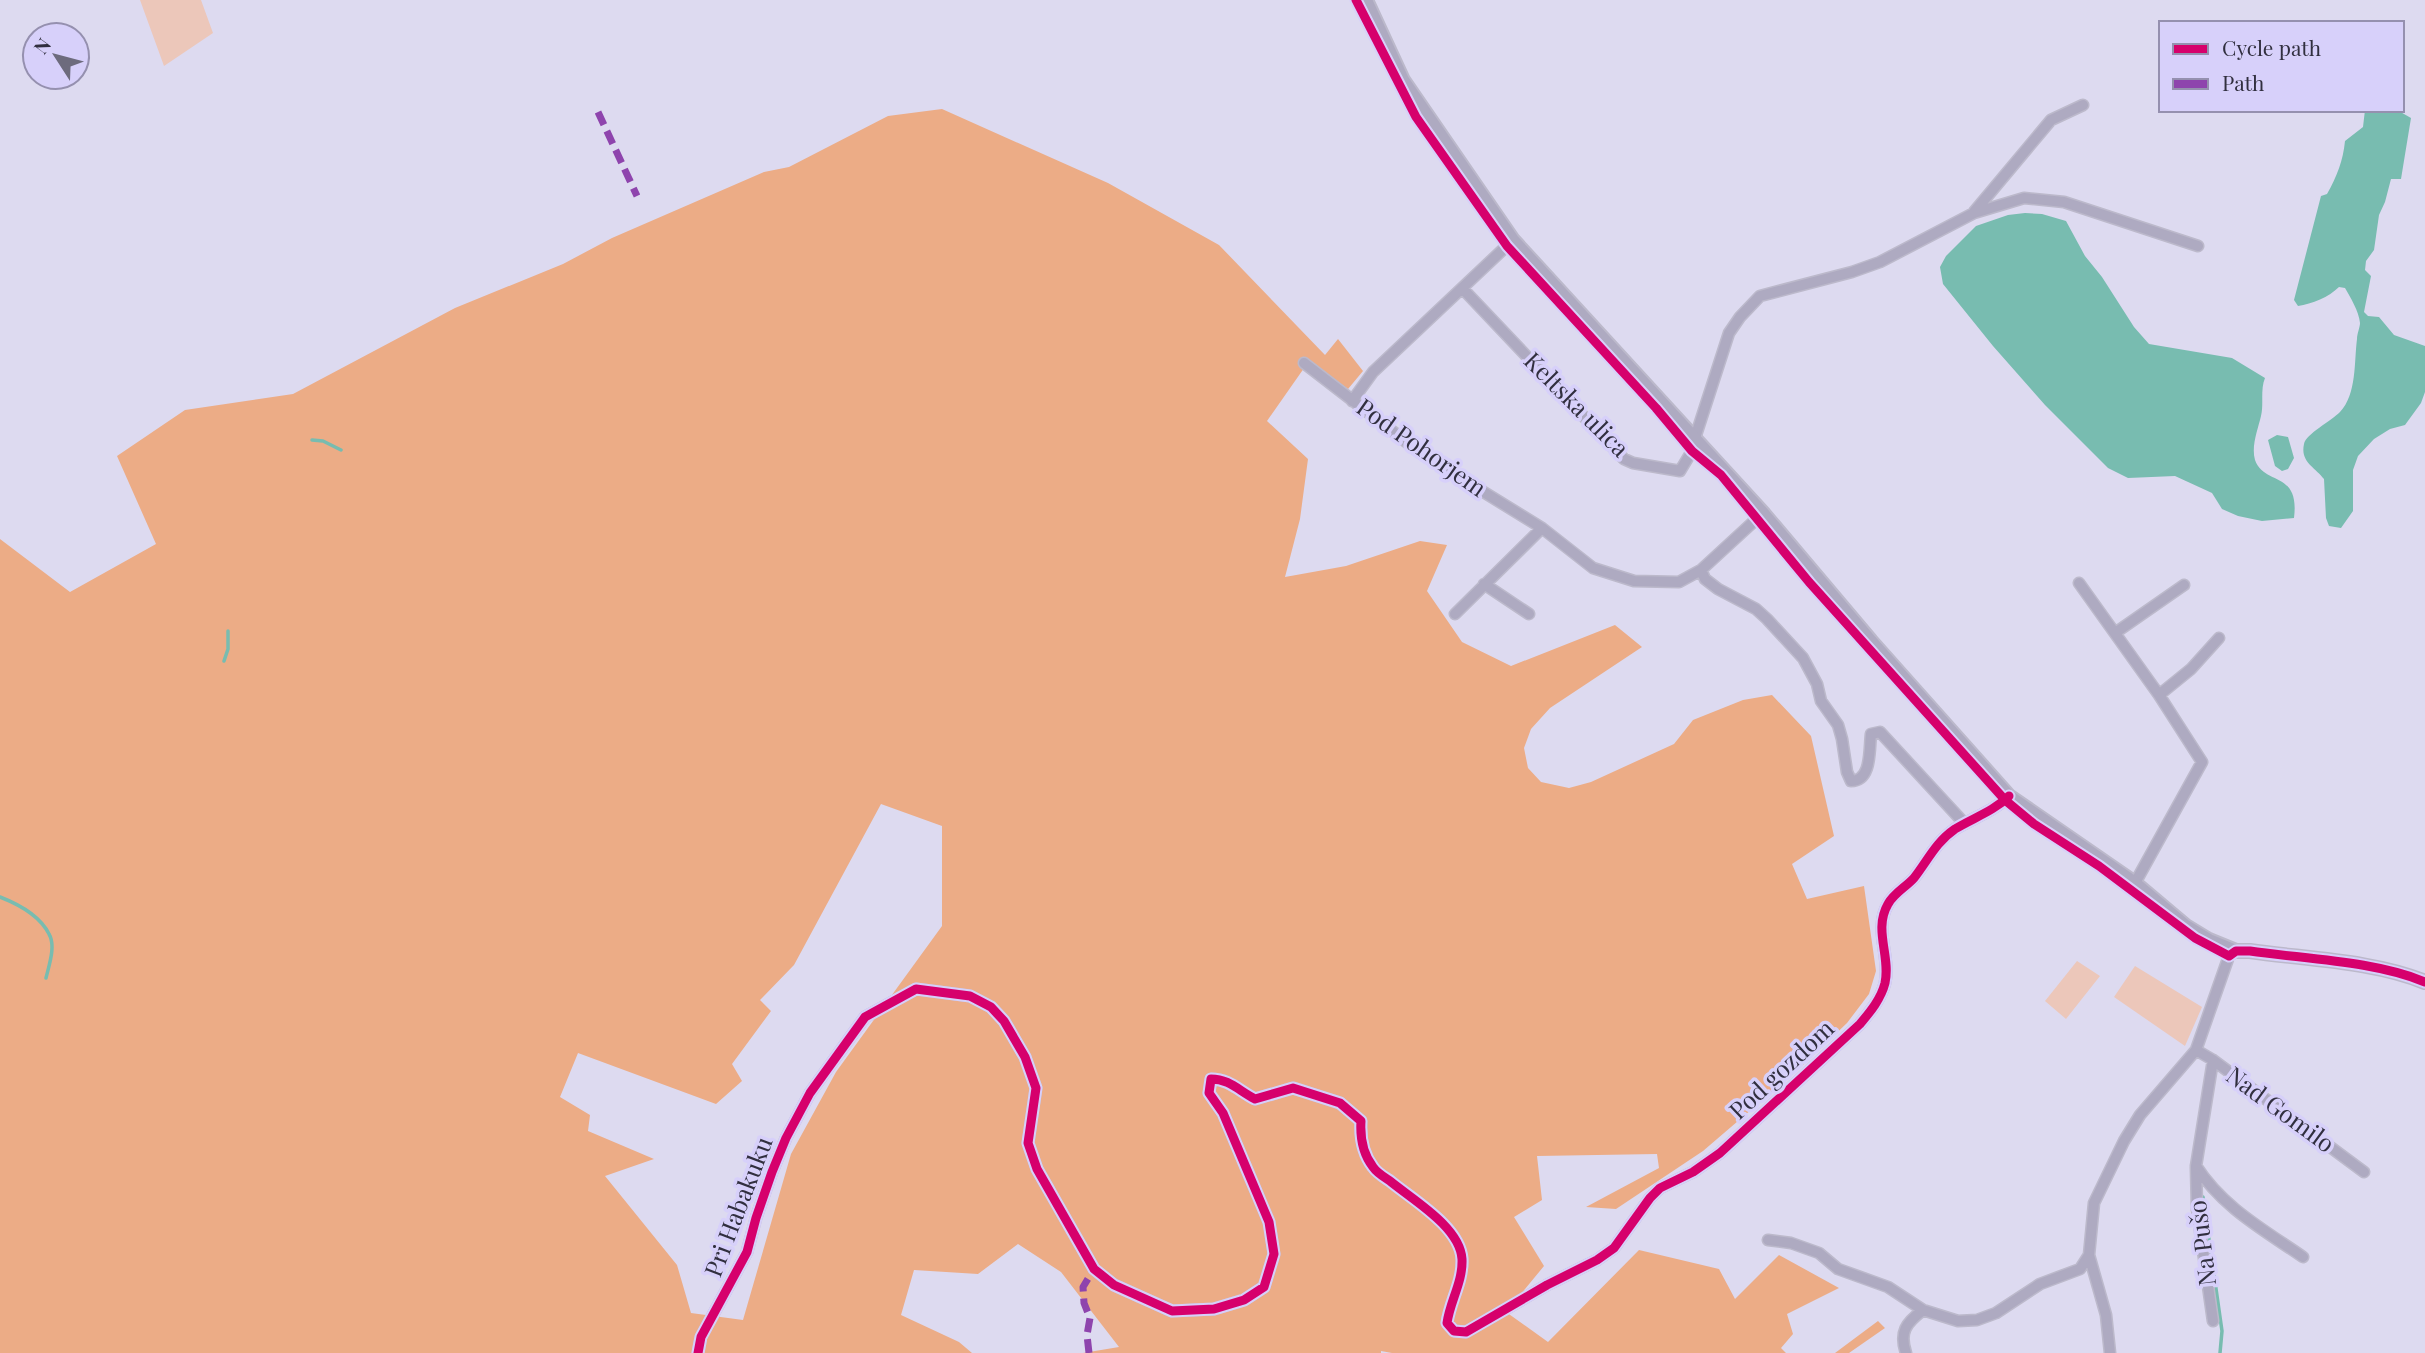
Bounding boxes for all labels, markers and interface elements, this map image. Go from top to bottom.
north arrow [21,21,91,91]
legend [2159,21,2404,112]
text: N [27,32,56,59]
text: Cycle path [2222,33,2322,61]
text: Path [2222,68,2265,96]
street label: Keltska ulica [1518,344,1637,463]
street label: Pod Pohorjem [1351,390,1493,503]
street label: Pod gozdom [1721,1012,1840,1125]
street label: Nad Gomilo [2221,1058,2342,1158]
street label: Pri Habakuku [696,1132,779,1281]
street label: Na Pušo [2180,1199,2222,1288]

